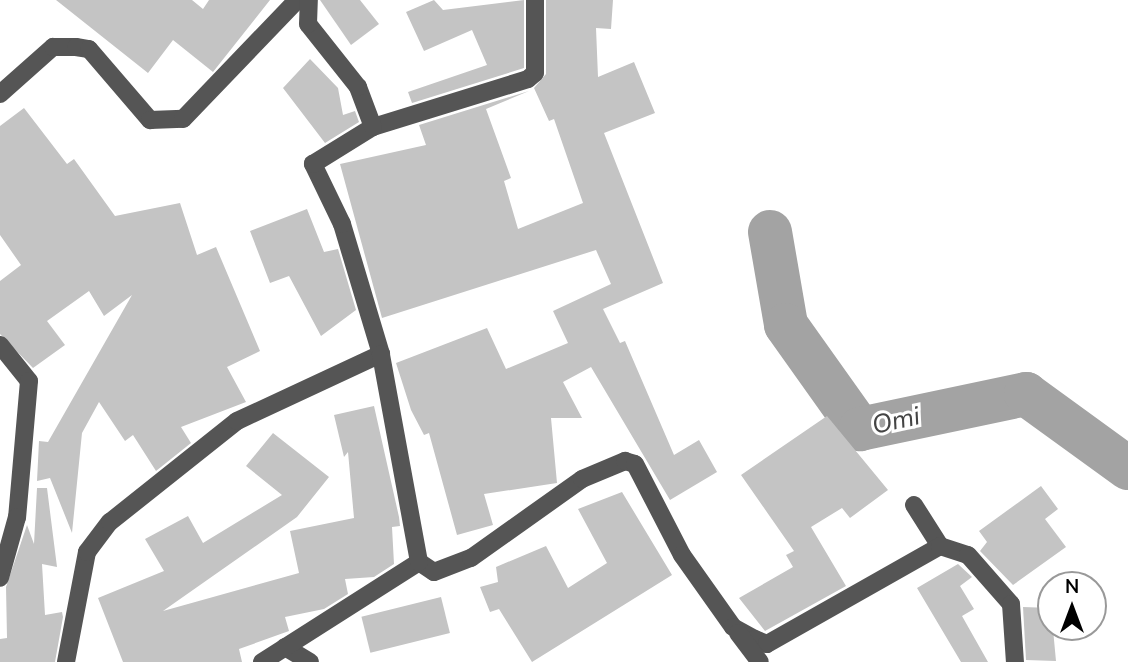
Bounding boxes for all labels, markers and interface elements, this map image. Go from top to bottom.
water label: Omi [869,401,923,441]
north arrow [1037,571,1107,641]
text: N [1065,574,1079,600]

